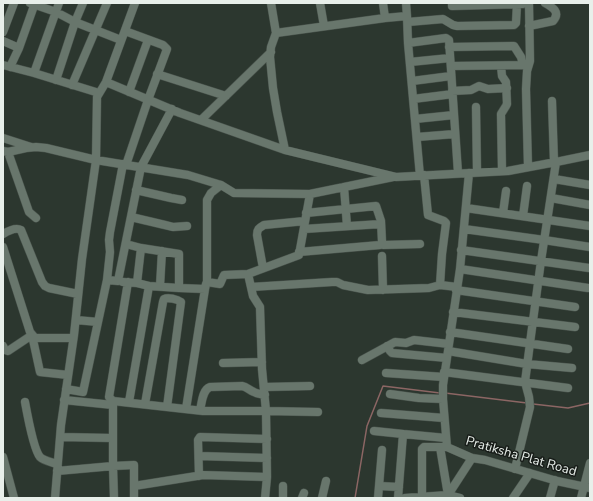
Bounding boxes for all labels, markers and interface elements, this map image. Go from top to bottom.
street label: Pratiksha Plat Road [464,434,578,480]

